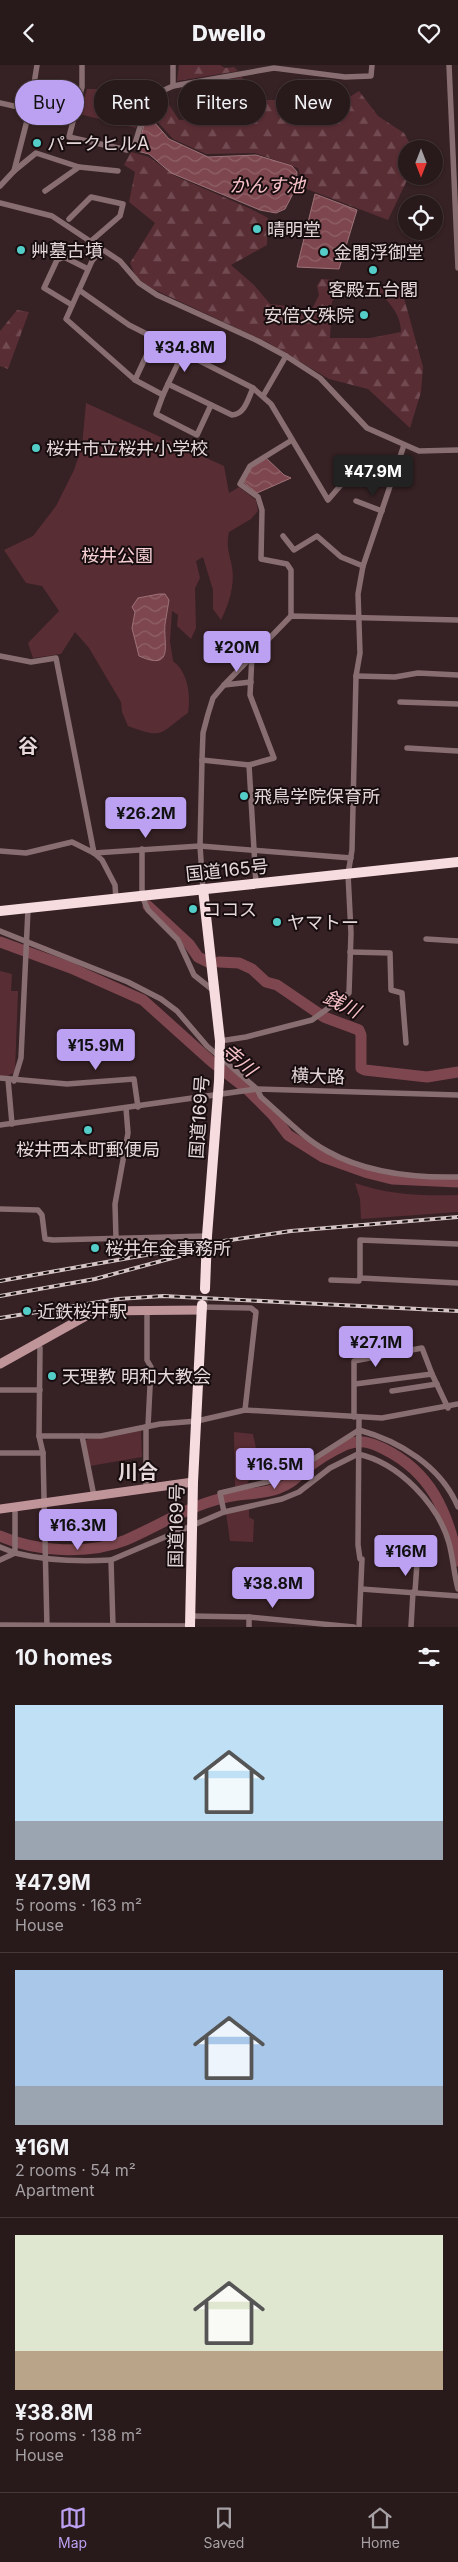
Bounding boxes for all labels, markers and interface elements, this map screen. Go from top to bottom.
icon: back [15,19,43,47]
icon: heart [415,19,443,47]
text: Dwello [192,20,266,46]
chip: Buy [15,80,84,125]
chip: Rent [94,80,168,125]
chip: Filters [178,80,266,125]
chip: New [276,80,350,125]
place label: パークヒルA [47,133,149,154]
marker: パークヒルA [31,137,43,149]
north arrow [398,140,442,185]
map controls [398,140,443,240]
water label: かんす池 [229,174,307,197]
button: locate [398,195,443,240]
place label: 晴明堂 [267,219,321,240]
marker: 晴明堂 [251,223,263,235]
place label: 艸墓古墳 [31,240,103,261]
place label: 金閣浮御堂 [334,242,424,263]
marker: 艸墓古墳 [15,244,27,256]
marker: 金閣浮御堂 [318,246,330,258]
marker: 客殿五台閣 [367,264,379,276]
place label: 客殿五台閣 [328,279,418,300]
place label: 安倍文殊院 [264,305,354,326]
marker: 安倍文殊院 [358,309,370,321]
pin: ¥34.8M [144,331,226,373]
text: ¥34.8M [155,337,215,357]
place label: 桜井市立桜井小学校 [46,438,208,459]
marker: 桜井市立桜井小学校 [30,442,42,454]
pin: ¥47.9M [332,455,414,497]
text: ¥47.9M [344,461,402,481]
park label: 桜井公園 [81,545,153,566]
pin: ¥20M [207,631,267,673]
text: ¥20M [215,637,259,657]
district label: 谷 [18,734,38,758]
place label: 飛鳥学院保育所 [254,786,380,807]
marker: 飛鳥学院保育所 [238,790,250,802]
pin: ¥26.2M [105,797,187,839]
text: ¥26.2M [116,803,176,823]
street label: 国道165号 [184,855,270,885]
place label: ココス [203,899,257,920]
marker: ココス [187,903,199,915]
place label: ヤマトー [287,912,359,933]
marker: ヤマトー [271,916,283,928]
water label: 銭川 [320,985,366,1024]
pin: ¥15.9M [55,1029,137,1071]
text: ¥15.9M [68,1035,124,1055]
water label: 寺川 [217,1039,262,1082]
street label: 横大路 [291,1065,345,1087]
street label: 国道169号 [186,1075,212,1159]
marker: 桜井西本町郵便局 [82,1124,94,1136]
place label: 桜井西本町郵便局 [16,1139,160,1160]
place label: 桜井年金事務所 [105,1238,231,1259]
marker: 桜井年金事務所 [89,1242,101,1254]
place label: 近鉄桜井駅 [37,1301,127,1322]
marker: 近鉄桜井駅 [21,1305,33,1317]
pin: ¥27.1M [335,1325,417,1368]
text: ¥27.1M [350,1332,402,1352]
place label: 天理教 明和大教会 [62,1366,211,1387]
marker: 天理教 明和大教会 [46,1370,58,1382]
pin: ¥16.5M [234,1447,316,1490]
text: ¥16.5M [247,1454,303,1474]
district label: 川合 [118,1460,158,1484]
street label: 国道169号 [165,1484,187,1568]
pin: ¥16.3M [37,1509,119,1551]
text: ¥16.3M [50,1515,106,1535]
pin: ¥16M [376,1535,436,1577]
text: ¥16M [385,1541,427,1561]
pin: ¥38.8M [232,1567,314,1609]
text: ¥38.8M [243,1573,303,1593]
icon: filters [415,1643,443,1671]
text: 10 homes [15,1645,113,1670]
icon: home [184,1737,274,1827]
text: ¥47.9M [15,1870,91,1895]
text: 5 rooms · 163 m² [15,1895,142,1915]
text: House [15,1915,64,1935]
icon: home [184,2003,274,2093]
text: ¥16M [15,2135,69,2160]
text: 2 rooms · 54 m² [15,2160,136,2180]
text: Apartment [15,2180,95,2200]
icon: home [184,2268,274,2358]
text: ¥38.8M [15,2400,93,2425]
text: 5 rooms · 138 m² [15,2425,142,2445]
text: House [15,2445,64,2465]
tab: Map [58,2504,87,2551]
tab: Saved [203,2504,244,2551]
tab: Home [361,2504,400,2551]

